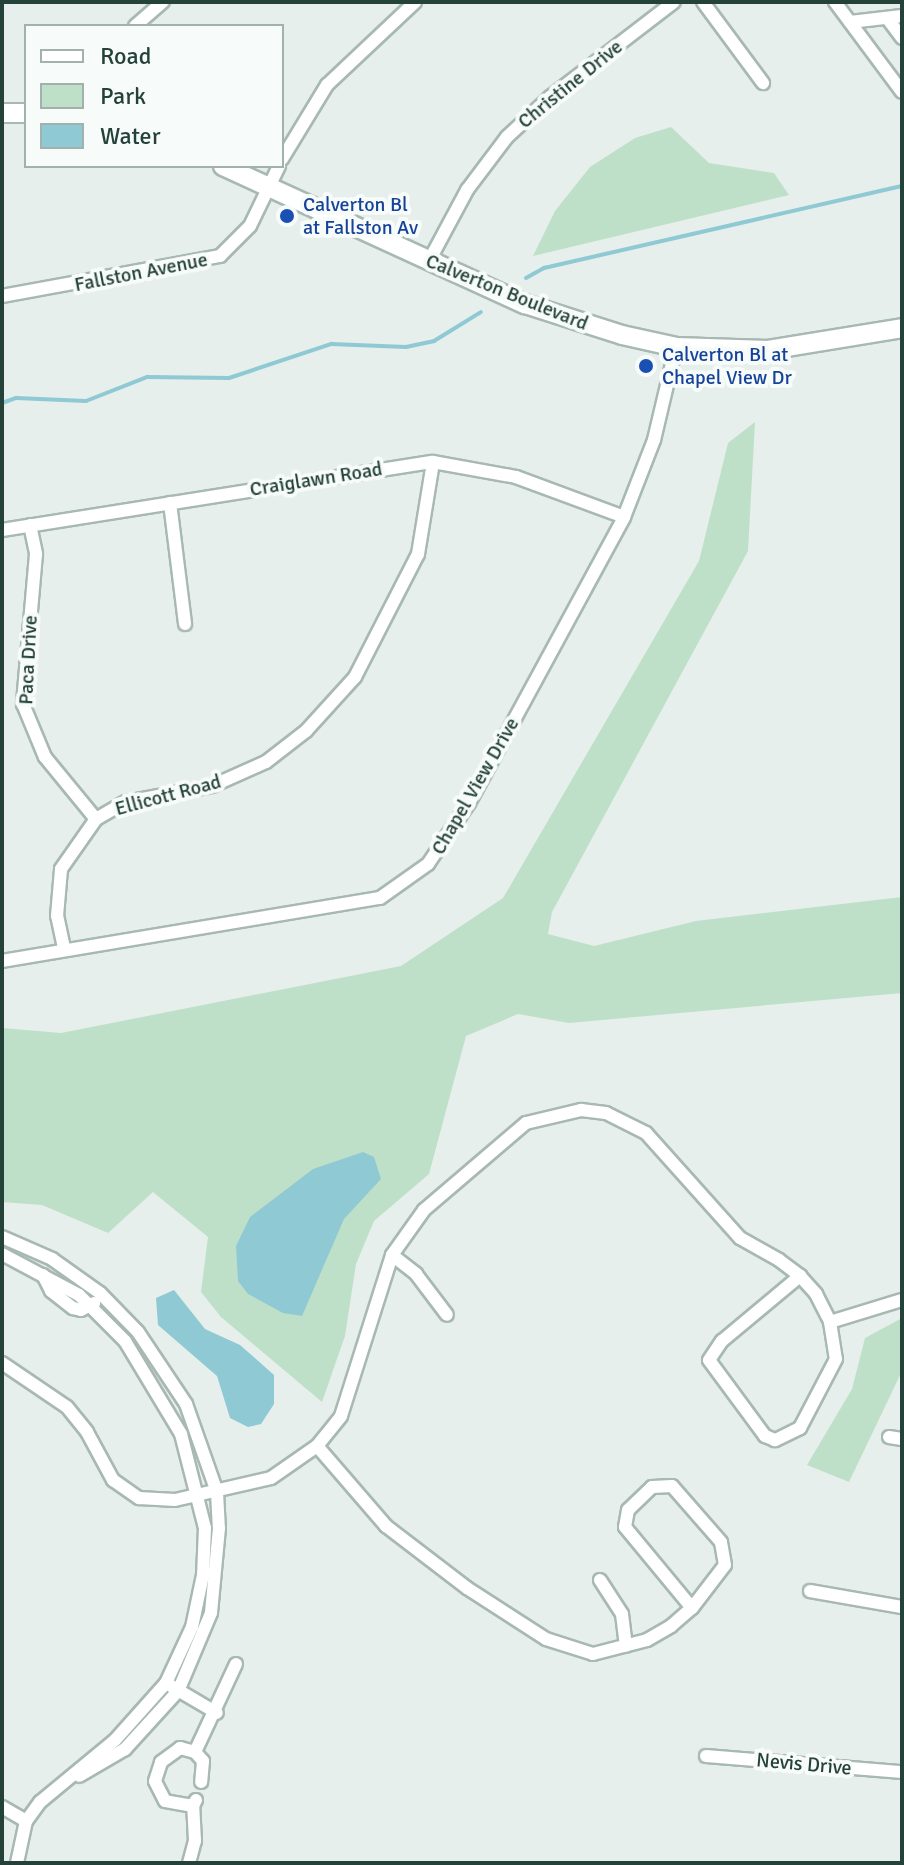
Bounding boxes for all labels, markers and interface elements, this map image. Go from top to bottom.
legend [24,24,284,168]
street label: Christine Drive [513,35,627,133]
text: Road [100,41,151,71]
text: Park [100,81,146,111]
text: Water [100,121,160,151]
place label: Calverton Bl at Fallston Av [303,192,418,239]
marker: Calverton Bl at Fallston Av [278,207,296,225]
street label: Fallston Avenue [72,247,210,297]
street label: Calverton Boulevard [422,249,592,335]
place label: Calverton Bl at Chapel View Dr [662,342,792,389]
marker: Calverton Bl at Chapel View Dr [637,357,655,375]
street label: Craiglawn Road [248,457,384,501]
street label: Paca Drive [14,615,42,705]
street label: Chapel View Drive [426,713,524,859]
street label: Ellicott Road [112,769,224,821]
street label: Nevis Drive [755,1748,853,1780]

